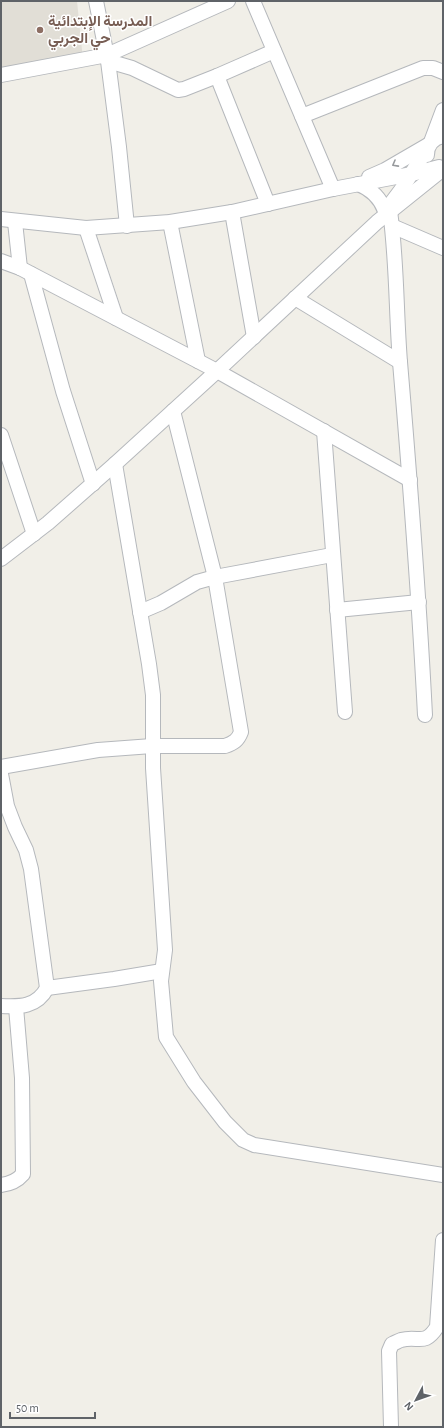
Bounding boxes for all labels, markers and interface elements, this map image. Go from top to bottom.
place label: المدرسة الإبتدائية حي الجربي [48,14,152,51]
marker: المدرسة الإبتدائية حي الجربي [35,25,45,35]
one-way arrow [392,160,399,167]
north arrow [396,1380,436,1420]
scale bar [10,1394,95,1420]
text: N [402,1400,415,1413]
text: 50 m [16,1402,39,1414]

